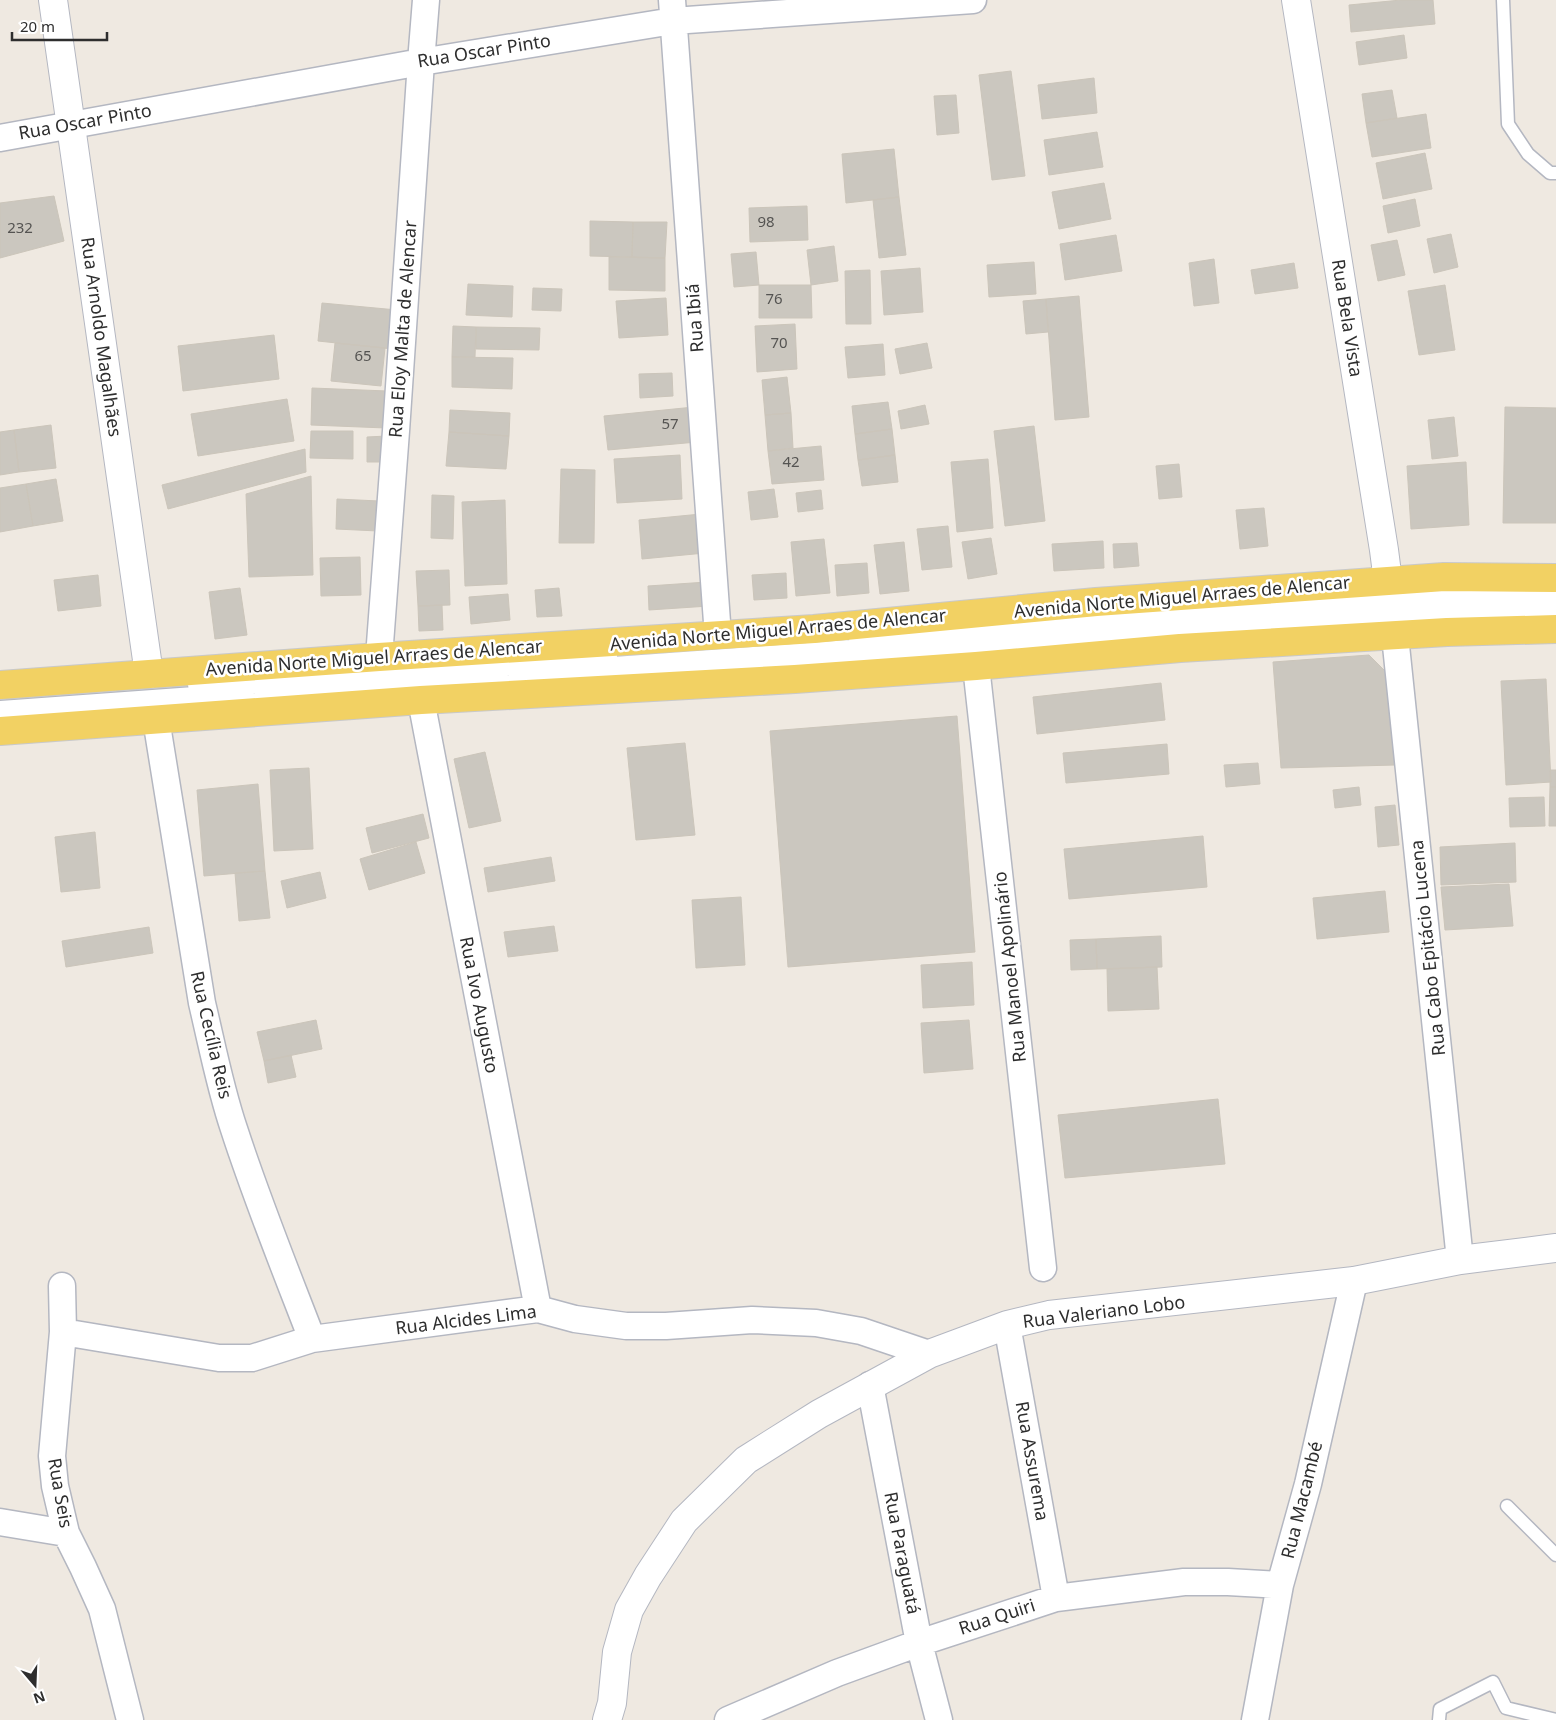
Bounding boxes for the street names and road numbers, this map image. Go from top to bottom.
street label: Rua Oscar Pinto [415,28,552,72]
street label: Rua Oscar Pinto [16,98,153,145]
street label: Rua Eloy Malta de Alencar [382,219,422,438]
street label: Rua Arnoldo Magalhães [76,235,128,438]
street label: Rua Bela Vista [1327,257,1369,379]
street label: Rua Ibiá [680,283,708,353]
street label: Avenida Norte Miguel Arraes de Alencar [1013,569,1352,623]
street label: Avenida Norte Miguel Arraes de Alencar [609,602,948,656]
street label: Avenida Norte Miguel Arraes de Alencar [205,633,544,681]
street label: Rua Cabo Epitácio Lucena [1404,839,1450,1057]
street label: Rua Manoel Apolinário [987,870,1031,1064]
street label: Rua Ivo Augusto [455,934,505,1075]
street label: Rua Cecília Reis [186,968,238,1101]
street label: Rua Valeriano Lobo [1021,1289,1187,1333]
street label: Rua Alcides Lima [394,1298,538,1340]
street label: Rua Assurema [1011,1399,1055,1523]
street label: Rua Macambé [1275,1438,1327,1561]
street label: Rua Seis [43,1456,79,1530]
street label: Rua Paraguatá [879,1490,927,1616]
street label: Rua Quiri [955,1592,1038,1640]

